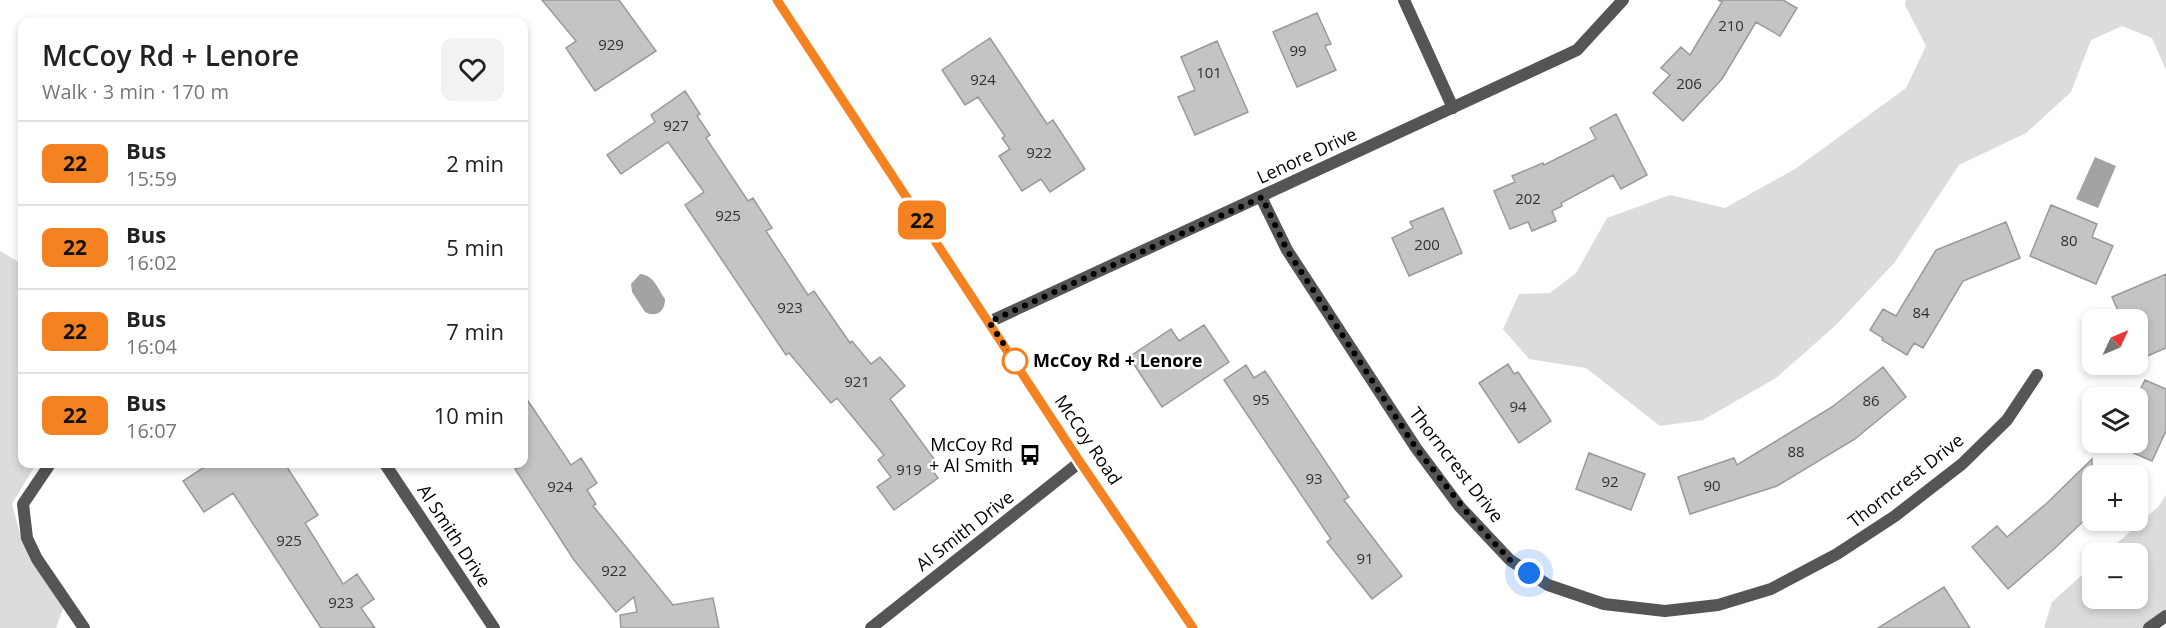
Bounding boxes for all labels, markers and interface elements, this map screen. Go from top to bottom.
house number: 210 [1718,15,1744,35]
house number: 929 [598,34,624,54]
text: McCoy Rd + Lenore [42,36,299,74]
button: heart [441,38,504,101]
house number: 99 [1289,40,1307,60]
house number: 101 [1196,62,1222,82]
house number: 924 [970,69,996,89]
house number: 206 [1676,73,1702,93]
text: Walk · 3 min · 170 m [42,78,229,105]
house number: 927 [663,115,689,135]
street label: Lenore Drive [1253,121,1360,189]
text: Bus [126,135,166,165]
house number: 922 [1026,142,1052,162]
text: 2 min [446,148,504,178]
text: 22 [63,149,87,177]
text: 15:59 [126,165,177,192]
house number: 202 [1515,188,1541,208]
line badge: 22 [895,200,949,240]
house number: 925 [715,205,741,225]
text: 22 [910,206,934,234]
text: Bus [126,219,166,249]
house number: 80 [2060,230,2078,250]
text: 5 min [446,232,504,262]
text: 22 [63,233,87,261]
house number: 200 [1414,234,1440,254]
text: 16:02 [126,249,177,276]
house number: 923 [777,297,803,317]
house number: 84 [1912,302,1930,322]
text: Bus [126,303,166,333]
north arrow [2082,309,2148,375]
map controls [2082,309,2148,609]
text: 7 min [446,316,504,346]
text: 22 [63,317,87,345]
text: 16:04 [126,333,177,360]
marker: McCoy Rd + Lenore [1002,348,1028,374]
place label: McCoy Rd + Lenore [1033,348,1202,372]
house number: 921 [844,371,870,391]
text: Bus [126,387,166,417]
button: layers [2082,387,2148,453]
house number: 95 [1252,389,1270,409]
street label: McCoy Road [1050,390,1128,489]
house number: 86 [1862,390,1880,410]
house number: 94 [1509,396,1527,416]
text: 10 min [434,400,504,430]
text: 22 [63,401,87,429]
street label: Thorncrest Drive [1404,402,1509,527]
text: 16:07 [126,417,177,444]
street label: Thorncrest Drive [1843,428,1968,533]
place label: McCoy Rd + Al Smith [929,432,1013,477]
house number: 88 [1787,441,1805,461]
bus stop icon: McCoy Rd + Al Smith [1018,443,1042,467]
house number: 919 [896,459,922,479]
button: + [2082,465,2148,531]
house number: 93 [1305,468,1323,488]
house number: 92 [1601,471,1619,491]
house number: 90 [1703,475,1721,495]
house number: 924 [547,476,573,496]
street label: Al Smith Drive [413,479,497,591]
street label: Al Smith Drive [911,484,1018,576]
house number: 925 [276,530,302,550]
button: − [2082,543,2148,609]
house number: 91 [1356,548,1374,568]
your location [1514,558,1544,588]
house number: 922 [601,560,627,580]
house number: 923 [328,592,354,612]

